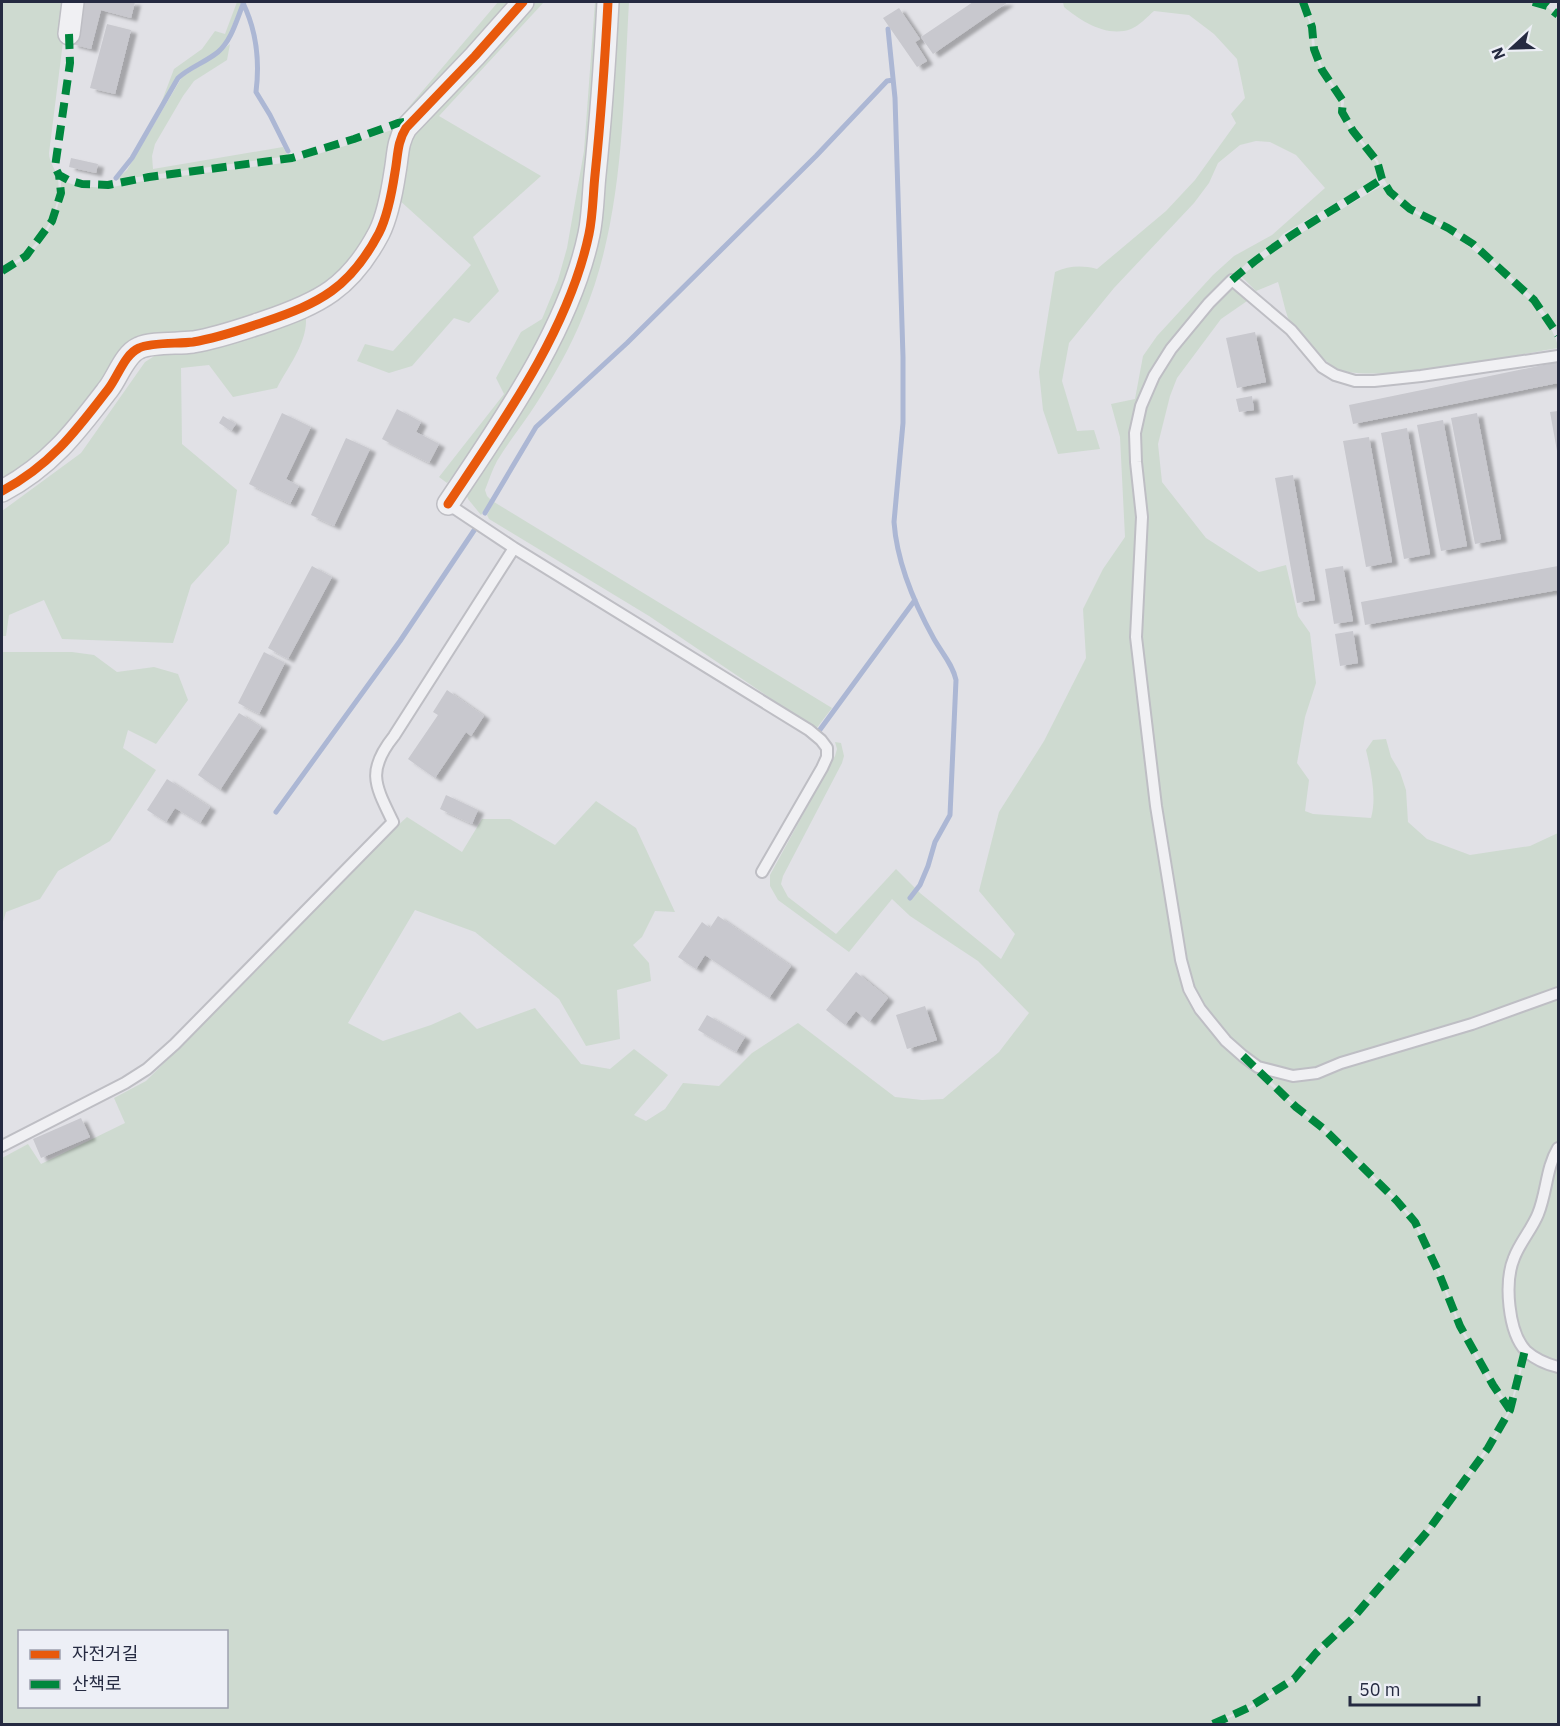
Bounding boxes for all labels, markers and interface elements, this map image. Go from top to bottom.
north arrow [1482,18,1542,78]
text: N [1487,44,1510,63]
legend [18,1630,228,1708]
text: 자전거길 [72,1642,138,1665]
scale bar [1350,1669,1479,1707]
text: 산책로 [72,1672,122,1695]
text: 50 m [1359,1678,1401,1701]

